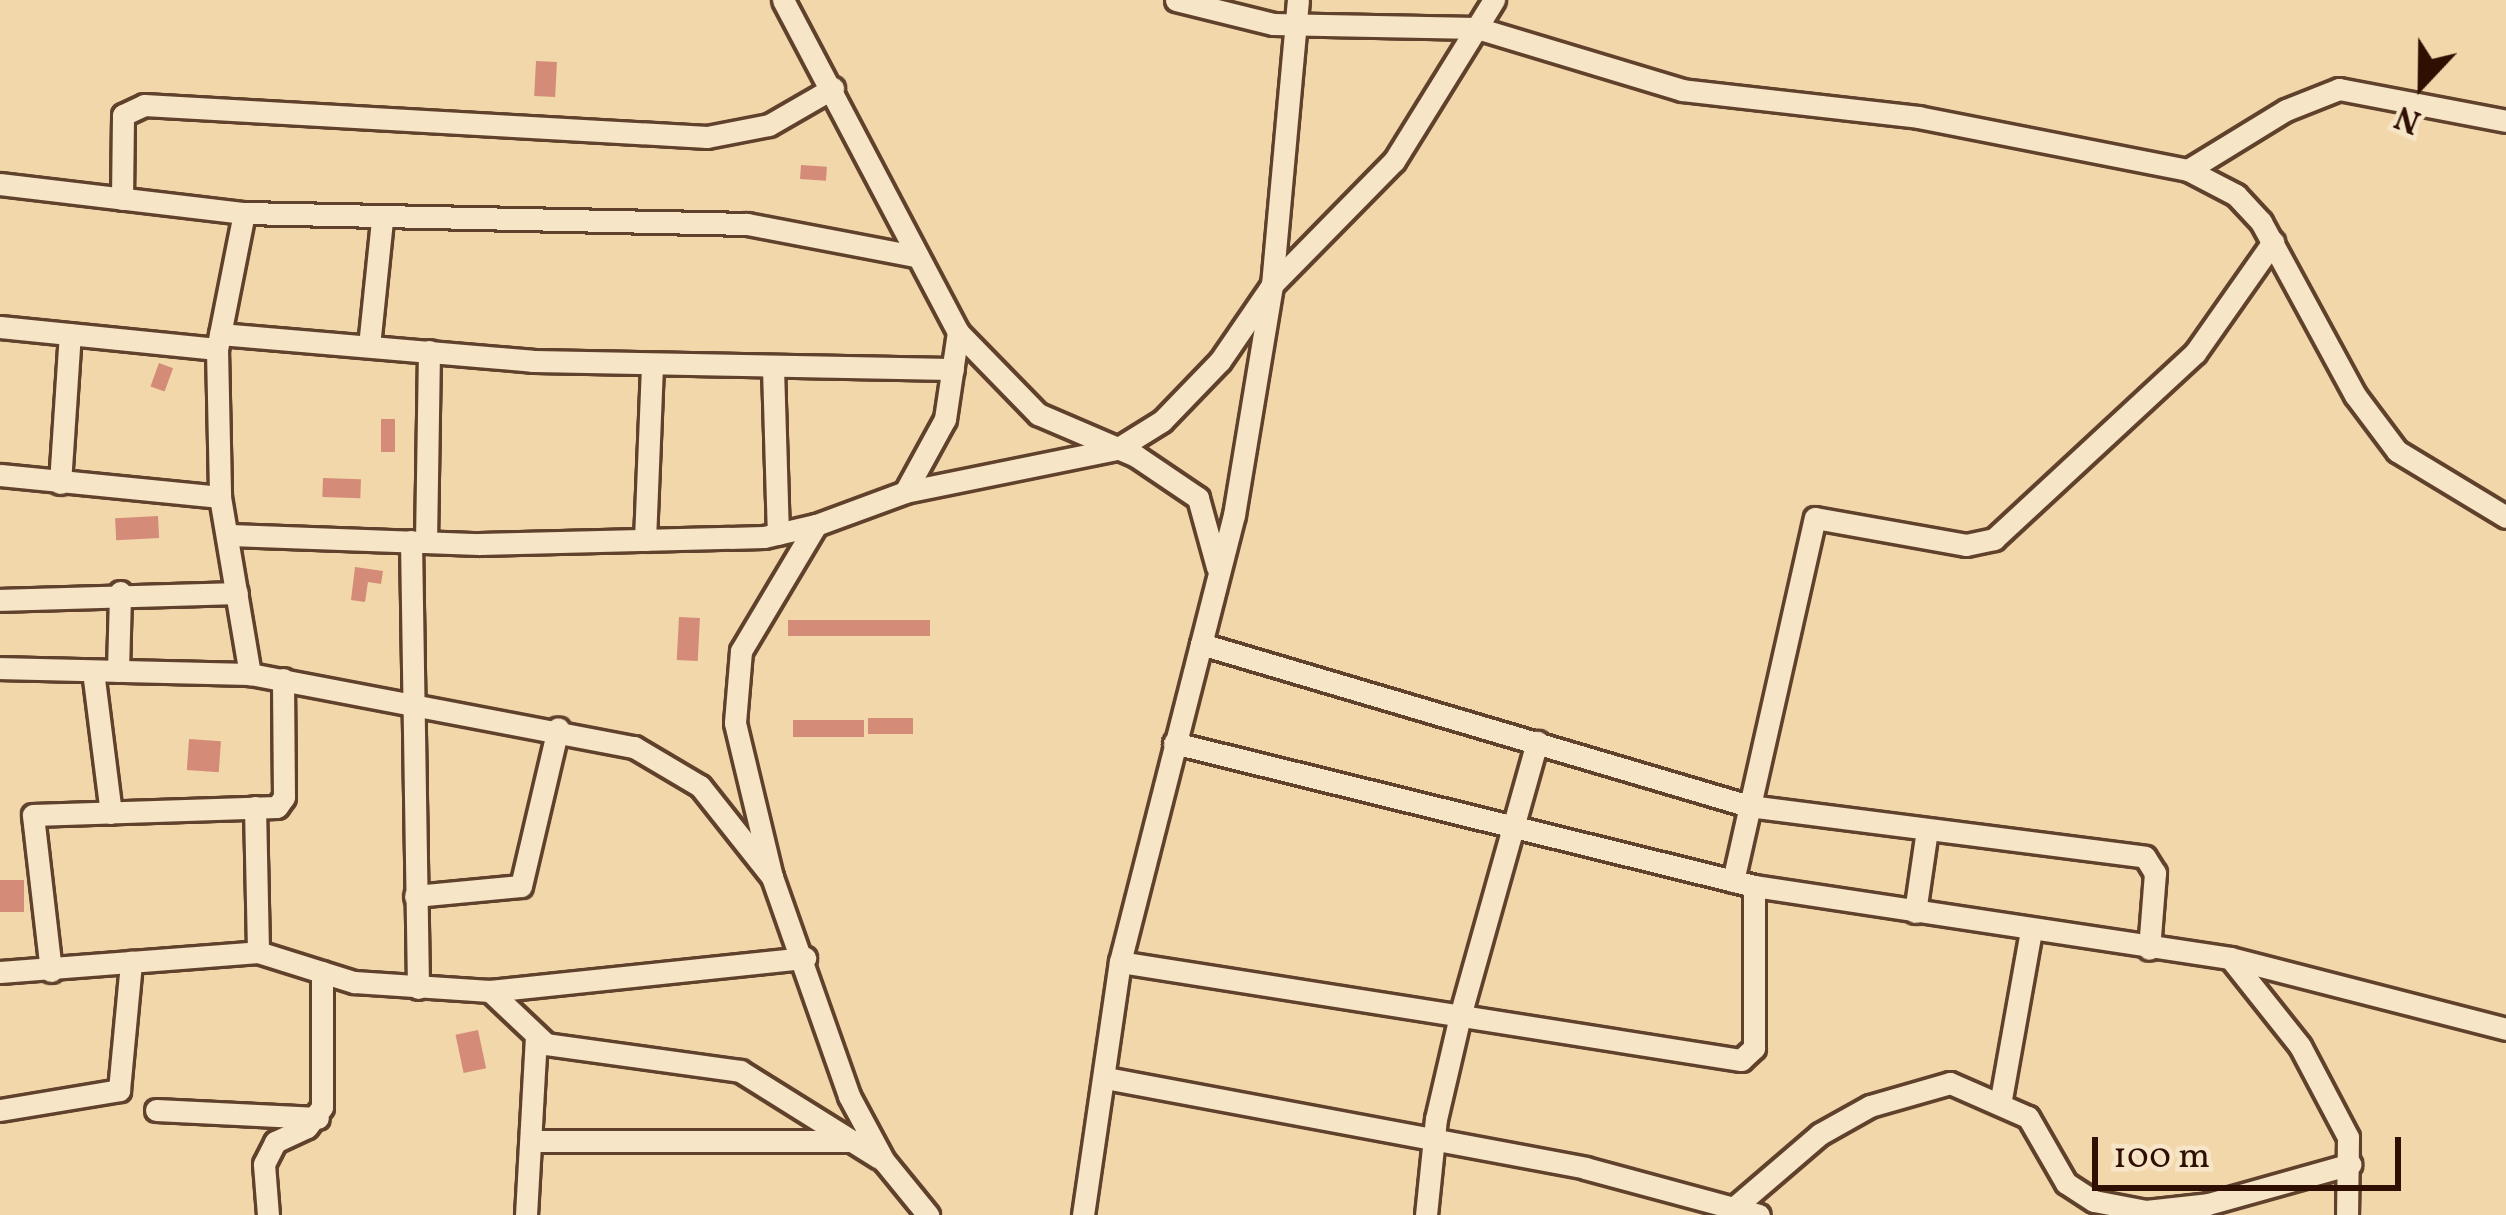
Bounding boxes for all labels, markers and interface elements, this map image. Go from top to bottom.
north arrow [2362,24,2482,144]
text: N [2389,92,2428,143]
scale bar [2098,1113,2407,1187]
text: 100 m [2113,1133,2210,1183]

